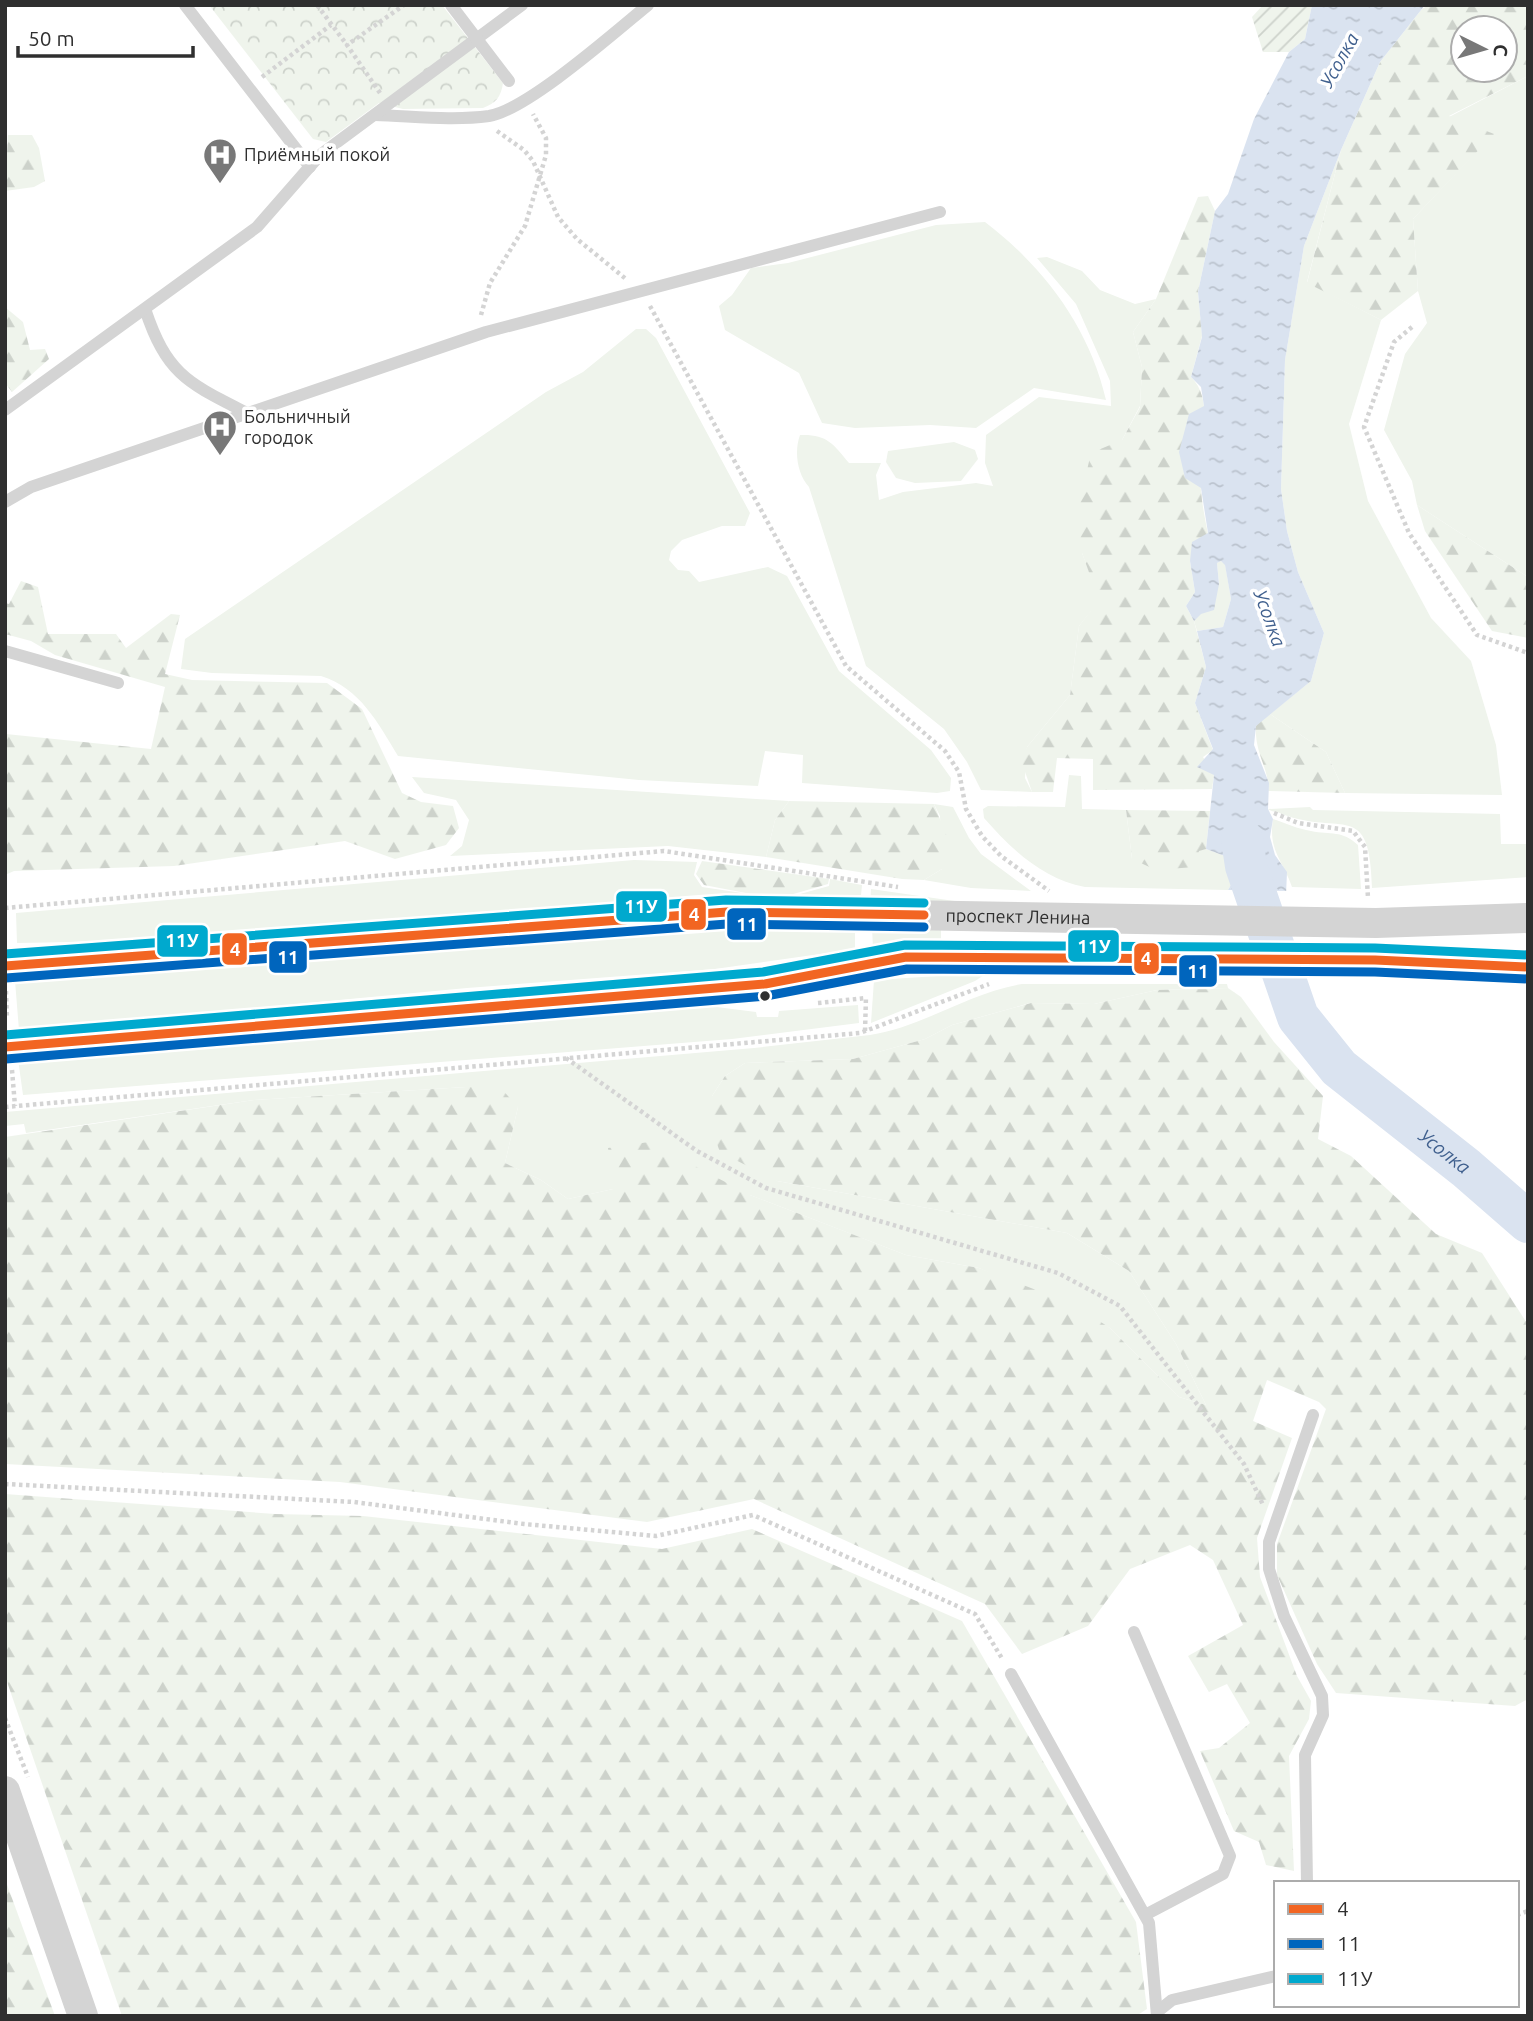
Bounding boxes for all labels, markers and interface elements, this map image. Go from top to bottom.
scale bar [18,14,192,58]
north arrow [1449,14,1519,84]
text: 50 m [28,26,75,50]
water label: Усолка [1315,29,1363,92]
text: С [1489,43,1512,57]
hospital icon: Приёмный покой [201,136,239,185]
place label: Приёмный покой [244,144,390,164]
place label: Больничный городок [244,406,351,447]
hospital icon: Больничный городок [201,408,239,457]
water label: Усолка [1249,586,1290,649]
line badge: 11У [615,890,668,923]
text: 11У [624,895,658,917]
line badge: 4 [680,898,707,931]
text: 4 [689,903,700,925]
street label: проспект Ленина [945,905,1091,927]
line badge: 11 [726,907,767,941]
text: 11 [736,913,758,935]
line badge: 11У [156,924,209,958]
text: 11У [165,929,199,951]
line badge: 11У [1067,929,1120,963]
line badge: 4 [221,932,248,966]
text: 11У [1077,935,1111,957]
text: 4 [230,938,241,960]
line badge: 11 [268,940,308,974]
line badge: 4 [1133,942,1160,975]
text: 11 [277,946,299,968]
text: 4 [1141,947,1152,969]
line badge: 11 [1178,954,1218,988]
text: 11 [1187,960,1209,982]
unlabelled marker [758,989,772,1003]
water label: Усолка [1414,1124,1475,1178]
legend [1274,1881,1519,2007]
text: 4 [1337,1896,1349,1920]
text: 11 [1337,1931,1361,1955]
text: 11У [1337,1966,1373,1990]

